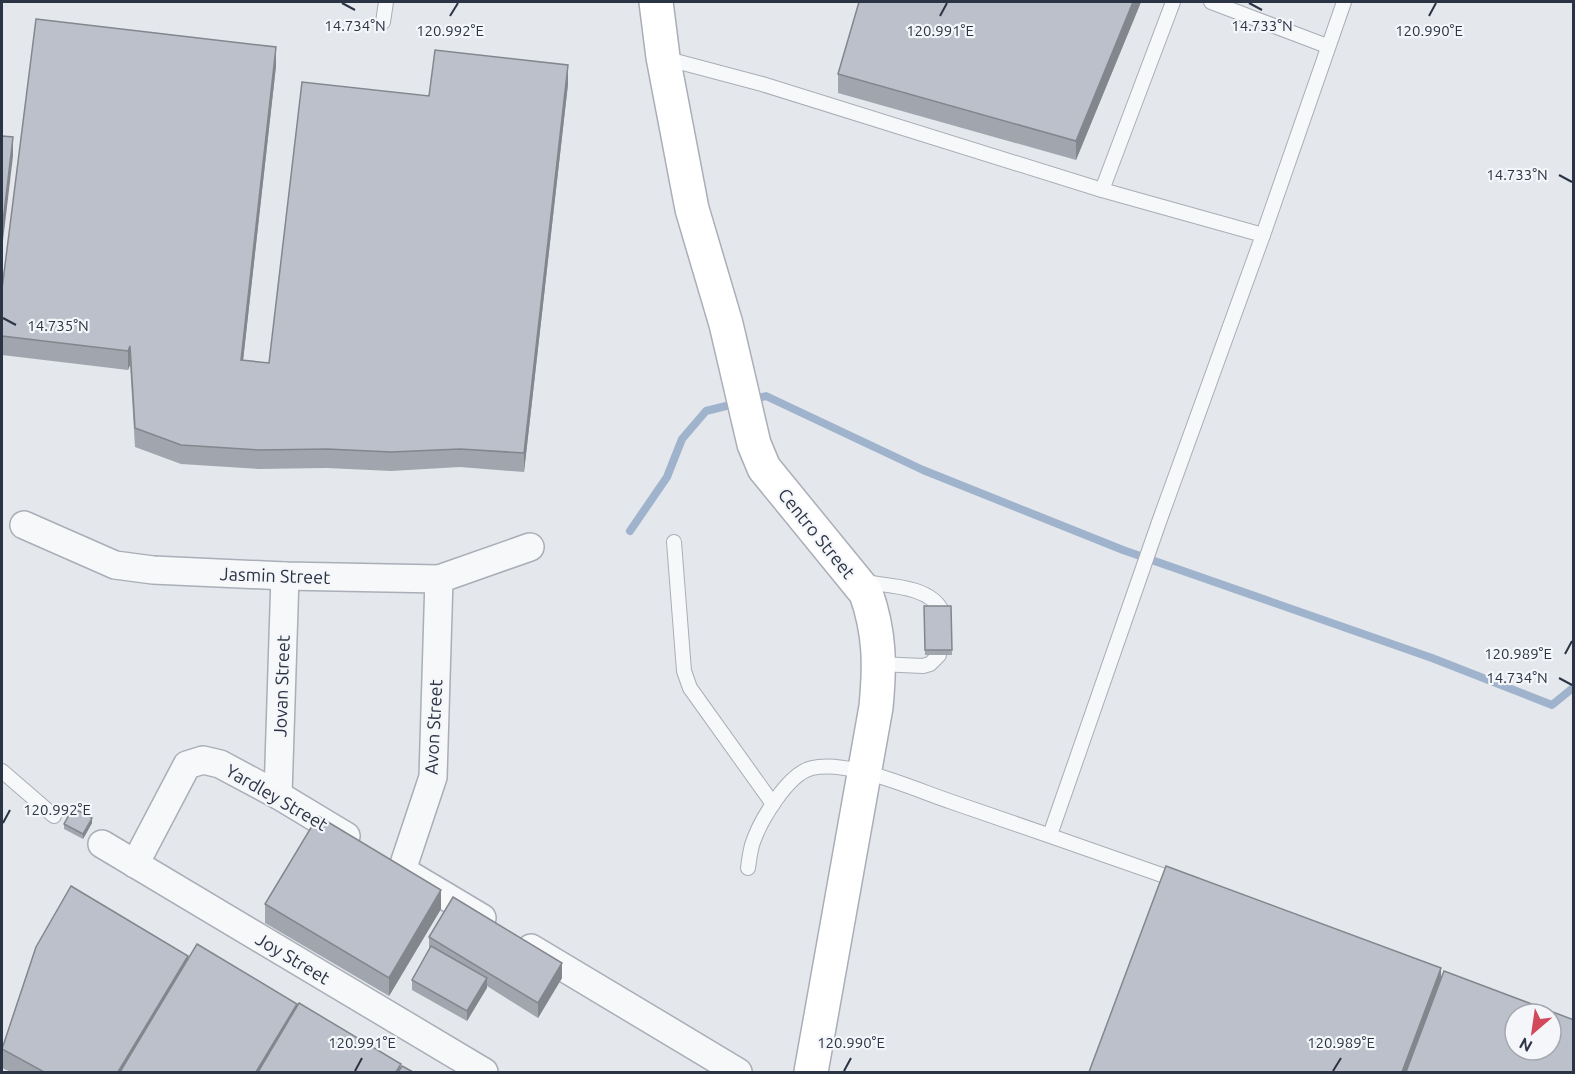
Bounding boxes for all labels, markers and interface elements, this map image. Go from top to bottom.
text: 14.734°N [324,17,386,34]
text: 14.733°N [1231,17,1293,34]
text: 120.992°E [416,22,484,39]
text: 120.991°E [906,22,974,39]
text: 120.990°E [1395,22,1463,39]
text: 14.733°N [1486,166,1548,183]
text: 14.735°N [27,317,89,334]
street label: Centro Street [775,484,859,582]
street label: Jasmin Street [219,563,331,587]
street label: Jovan Street [269,635,293,737]
text: 120.989°E [1484,645,1552,662]
text: 14.734°N [1486,669,1548,686]
street label: Avon Street [421,679,445,775]
street label: Yardley Street [223,760,331,834]
text: 120.992°E [23,801,91,818]
street label: Joy Street [253,928,333,988]
north arrow [1503,1002,1563,1062]
text: 120.991°E [328,1034,396,1051]
text: 120.990°E [817,1034,885,1051]
text: 120.989°E [1307,1034,1375,1051]
text: N [1516,1034,1535,1056]

